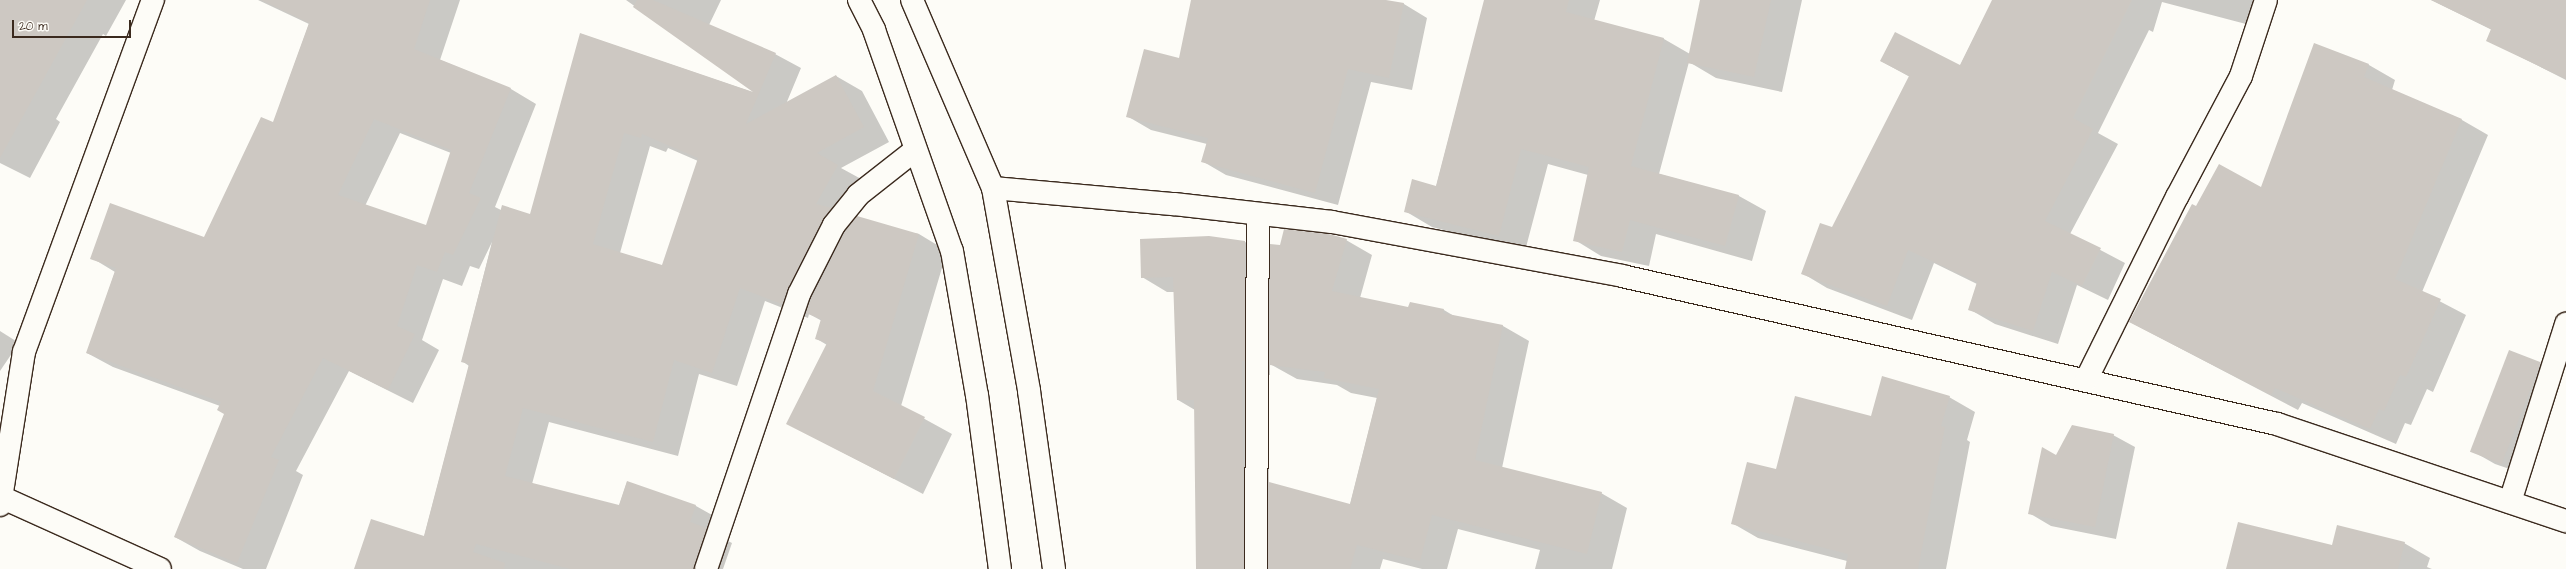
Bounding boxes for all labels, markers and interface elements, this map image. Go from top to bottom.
scale bar [14,12,133,38]
text: 20 m [19,18,48,35]

